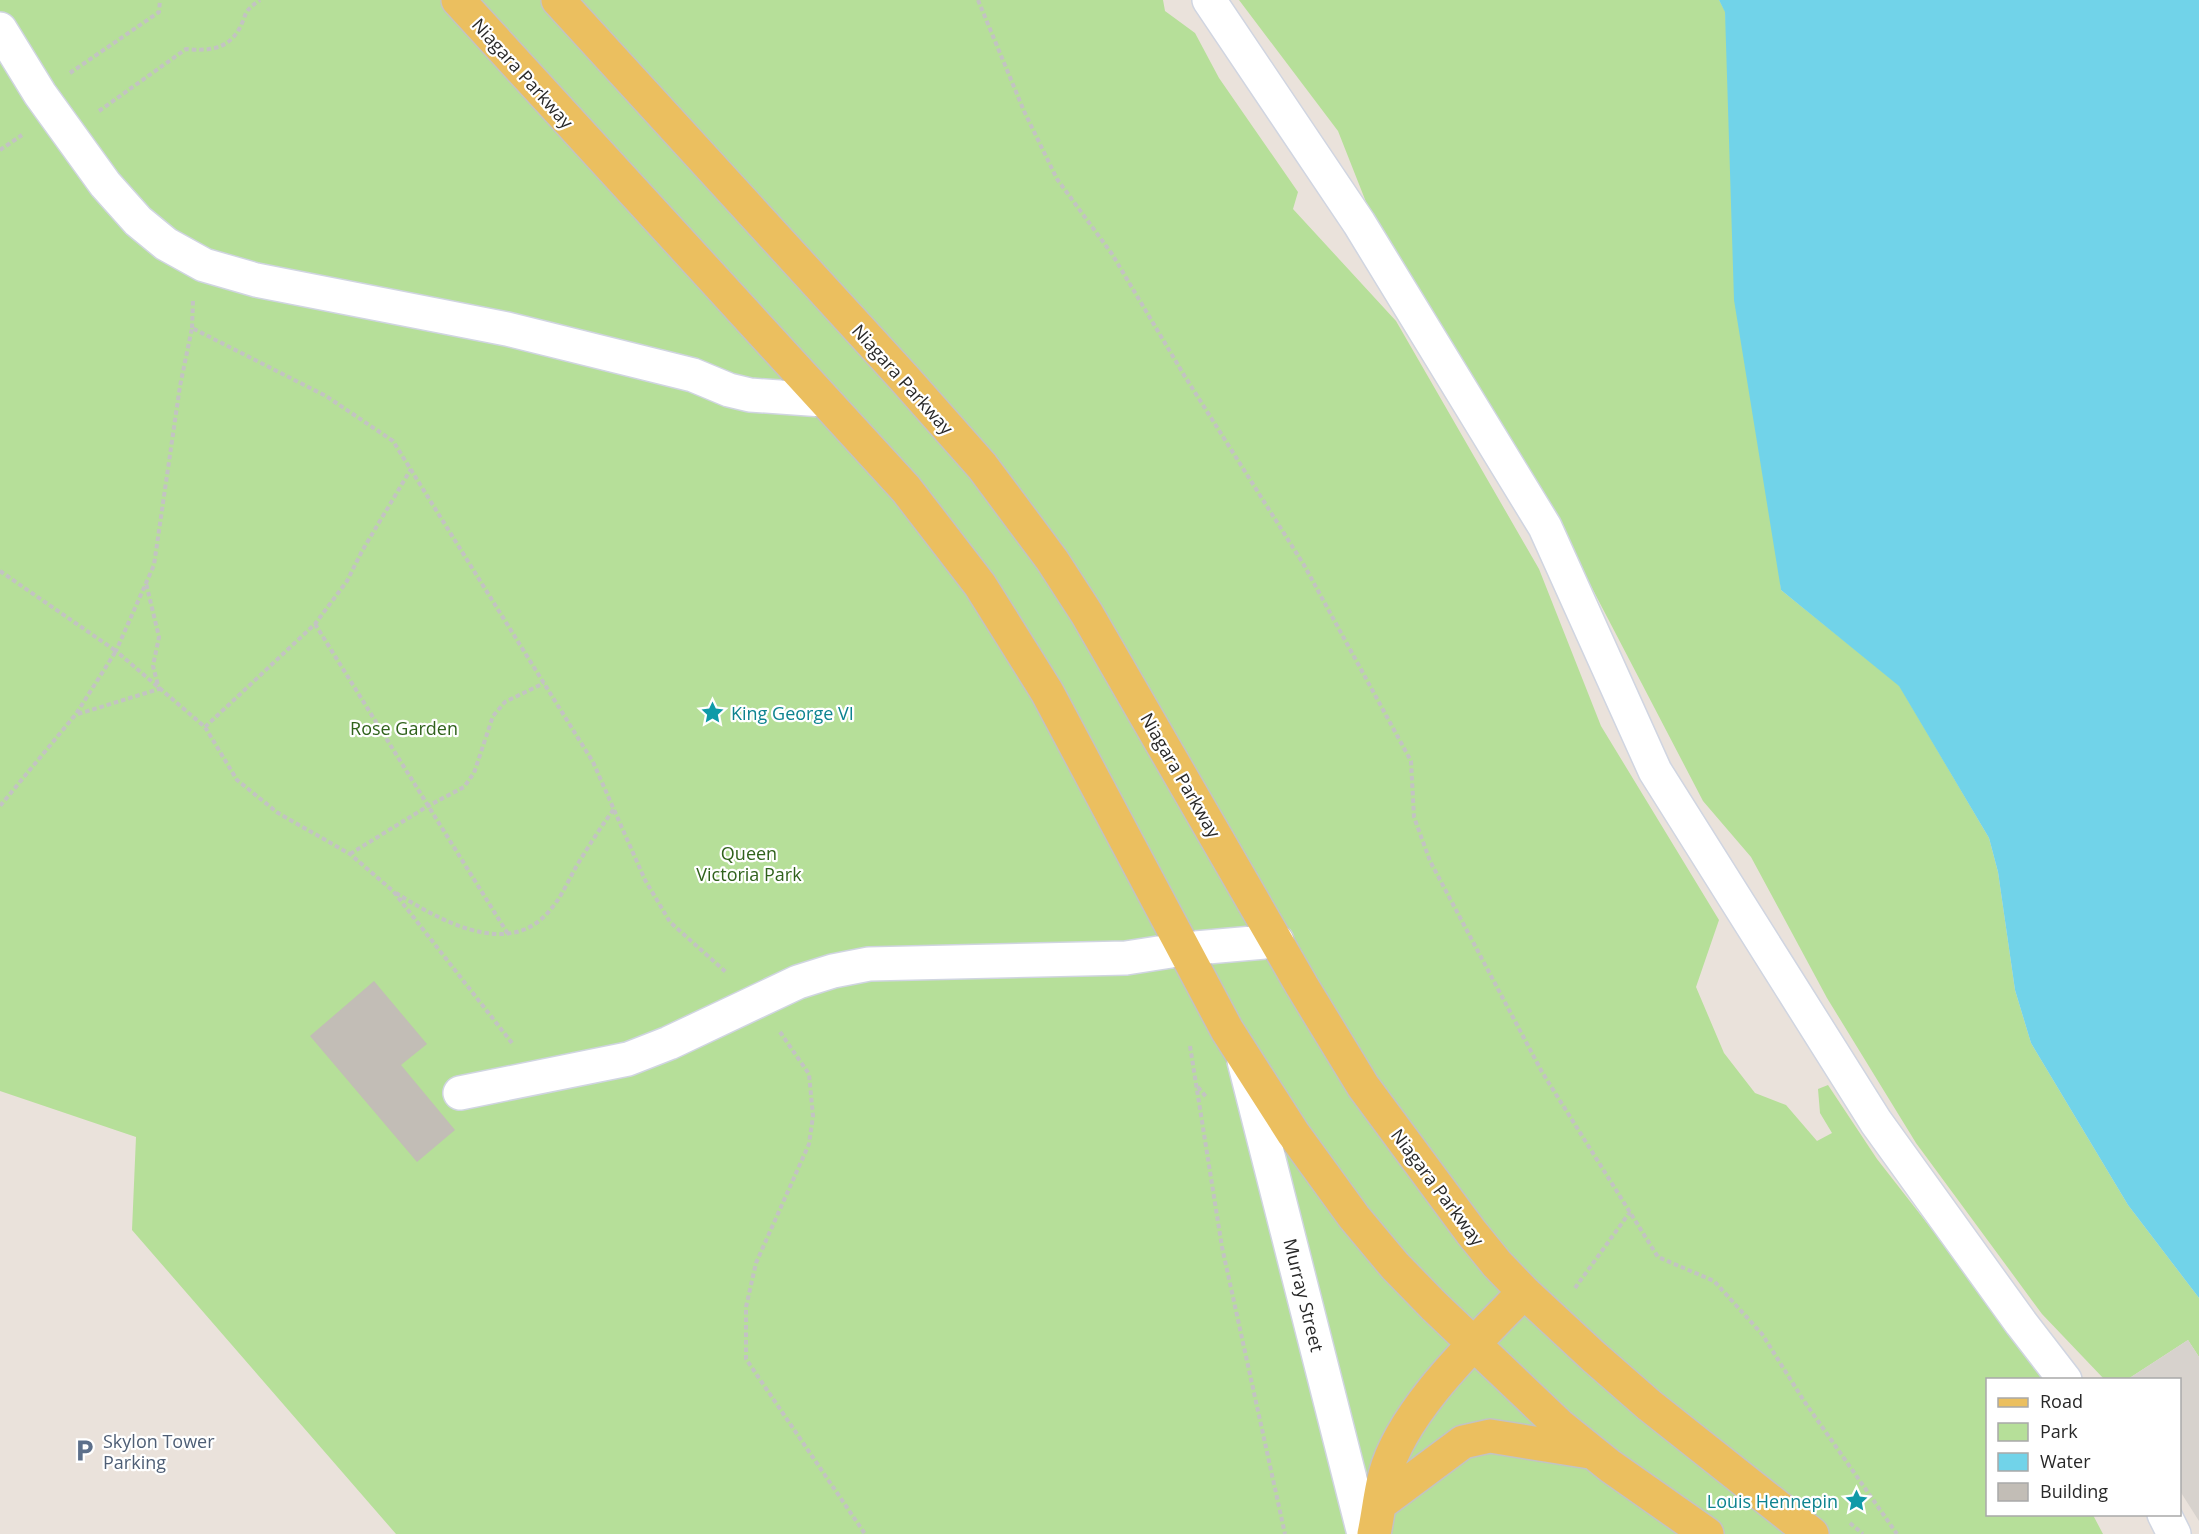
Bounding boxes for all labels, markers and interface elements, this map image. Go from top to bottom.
street label: Niagara Parkway [467,13,580,134]
street label: Niagara Parkway [847,319,960,440]
place icon: King George VI [700,700,726,726]
place label: King George VI [731,701,854,725]
street label: Niagara Parkway [1135,708,1227,843]
park label: Rose Garden [350,716,458,740]
park label: Queen Victoria Park [696,841,802,886]
street label: Niagara Parkway [1386,1124,1490,1251]
street label: Murray Street [1278,1236,1330,1354]
legend [1986,1378,2181,1516]
text: Road [2040,1389,2083,1413]
text: Park [2040,1419,2078,1443]
place label: Skylon Tower Parking [103,1429,215,1474]
parking icon: Skylon Tower Parking [72,1438,98,1464]
text: Water [2040,1449,2091,1473]
text: Building [2040,1479,2108,1503]
place icon: Louis Hennepin [1843,1488,1869,1514]
place label: Louis Hennepin [1707,1489,1838,1513]

